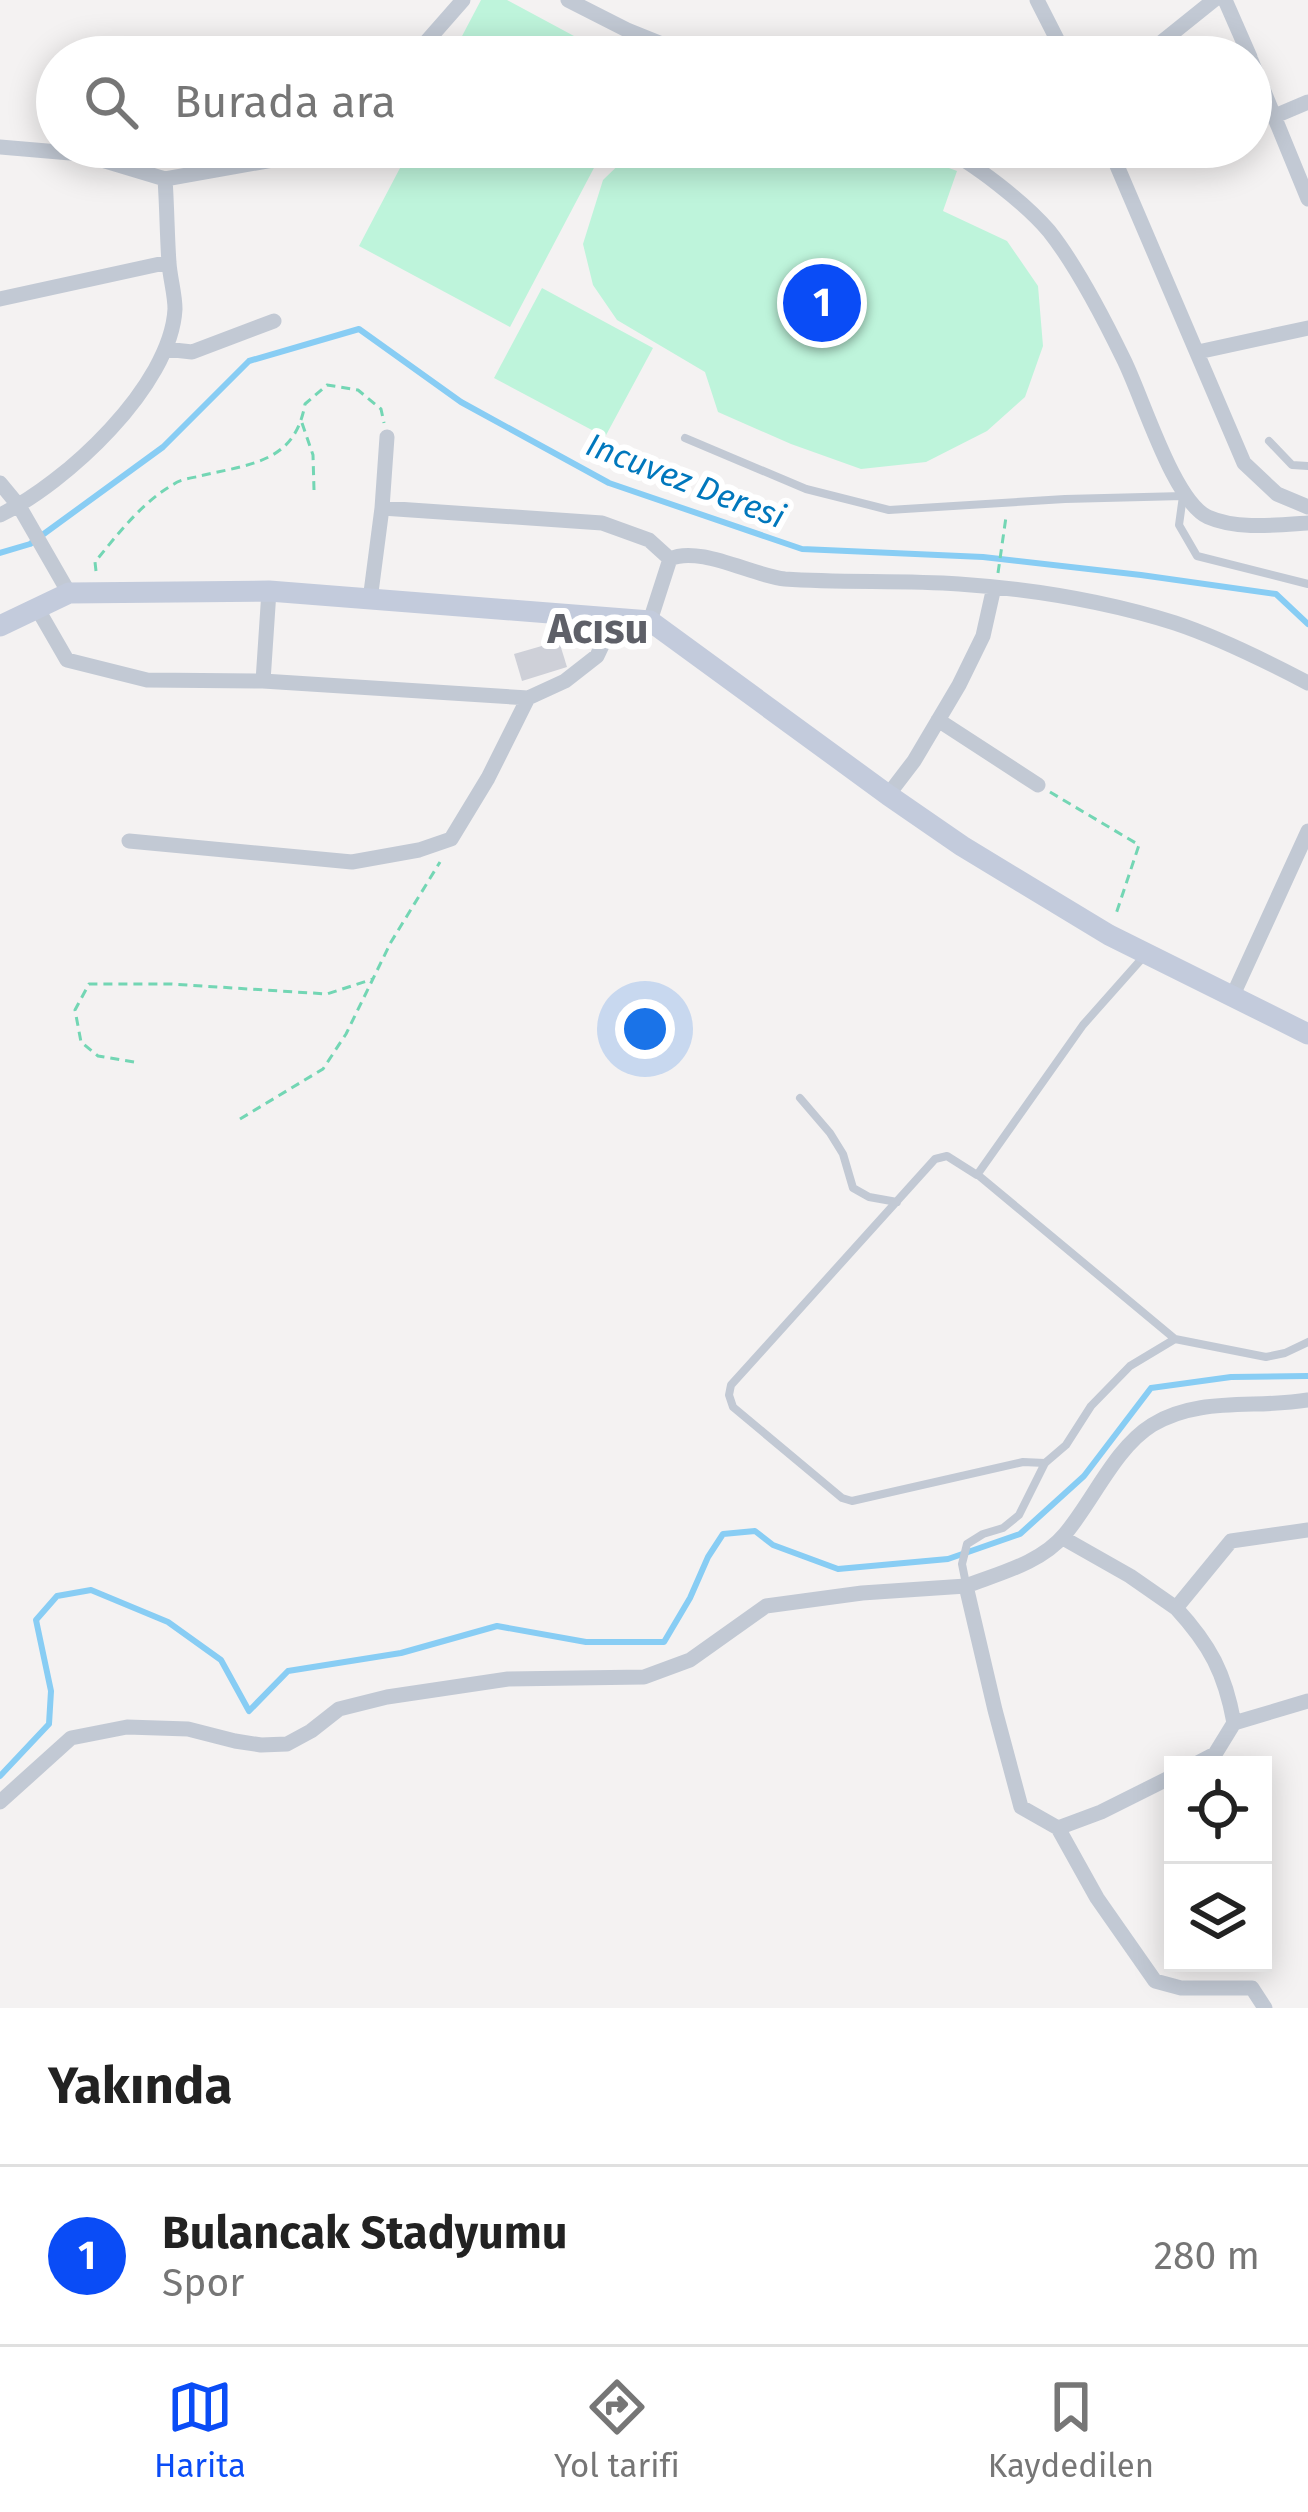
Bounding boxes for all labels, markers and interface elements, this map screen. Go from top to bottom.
search box [36,36,1272,168]
icon: search [78,69,144,135]
text: Burada ara [174,75,396,129]
pin: 1 [783,258,861,348]
water label: Incuvez Deresi [581,425,791,537]
district label: Acısu [546,604,649,654]
your location [615,999,675,1059]
map controls [1164,1756,1272,1972]
button: locate [1164,1756,1272,1864]
button: layers [1164,1864,1272,1972]
text: Yakında [48,2055,232,2117]
text: Bulancak Stadyumu [162,2206,568,2260]
text: 1 [78,2233,96,2279]
text: 280 m [1154,2233,1260,2279]
text: Spor [162,2260,244,2306]
tab: Harita [154,2374,246,2486]
tab: Yol tarifi [554,2374,680,2486]
tab: Kaydedilen [988,2374,1154,2486]

